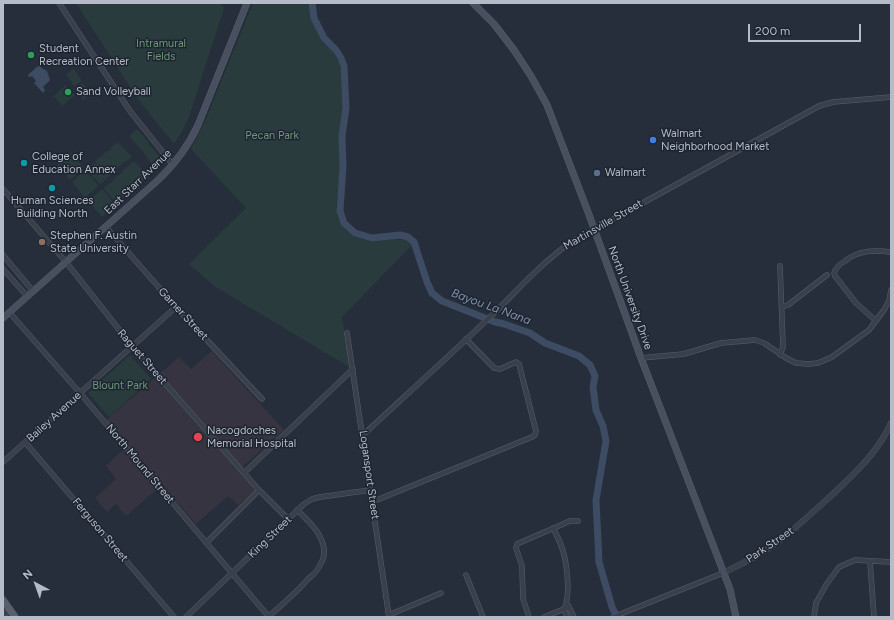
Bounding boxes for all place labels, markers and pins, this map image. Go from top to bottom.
place label: Student Recreation Center [39,42,129,68]
marker: Student Recreation Center [26,50,36,60]
place label: Sand Volleyball [76,85,151,99]
marker: Sand Volleyball [63,87,73,97]
place label: Walmart Neighborhood Market [661,127,769,153]
marker: Walmart Neighborhood Market [648,135,658,145]
place label: College of Education Annex [32,150,116,176]
marker: College of Education Annex [19,158,29,168]
place label: Walmart [605,166,646,180]
marker: Walmart [592,168,602,178]
marker: Human Sciences Building North [47,183,57,193]
place label: Human Sciences Building North [11,194,93,220]
place label: Stephen F. Austin State University [50,229,137,255]
marker: Stephen F. Austin State University [37,237,47,247]
place label: Nacogdoches Memorial Hospital [207,424,296,450]
marker: Nacogdoches Memorial Hospital [192,431,204,443]

